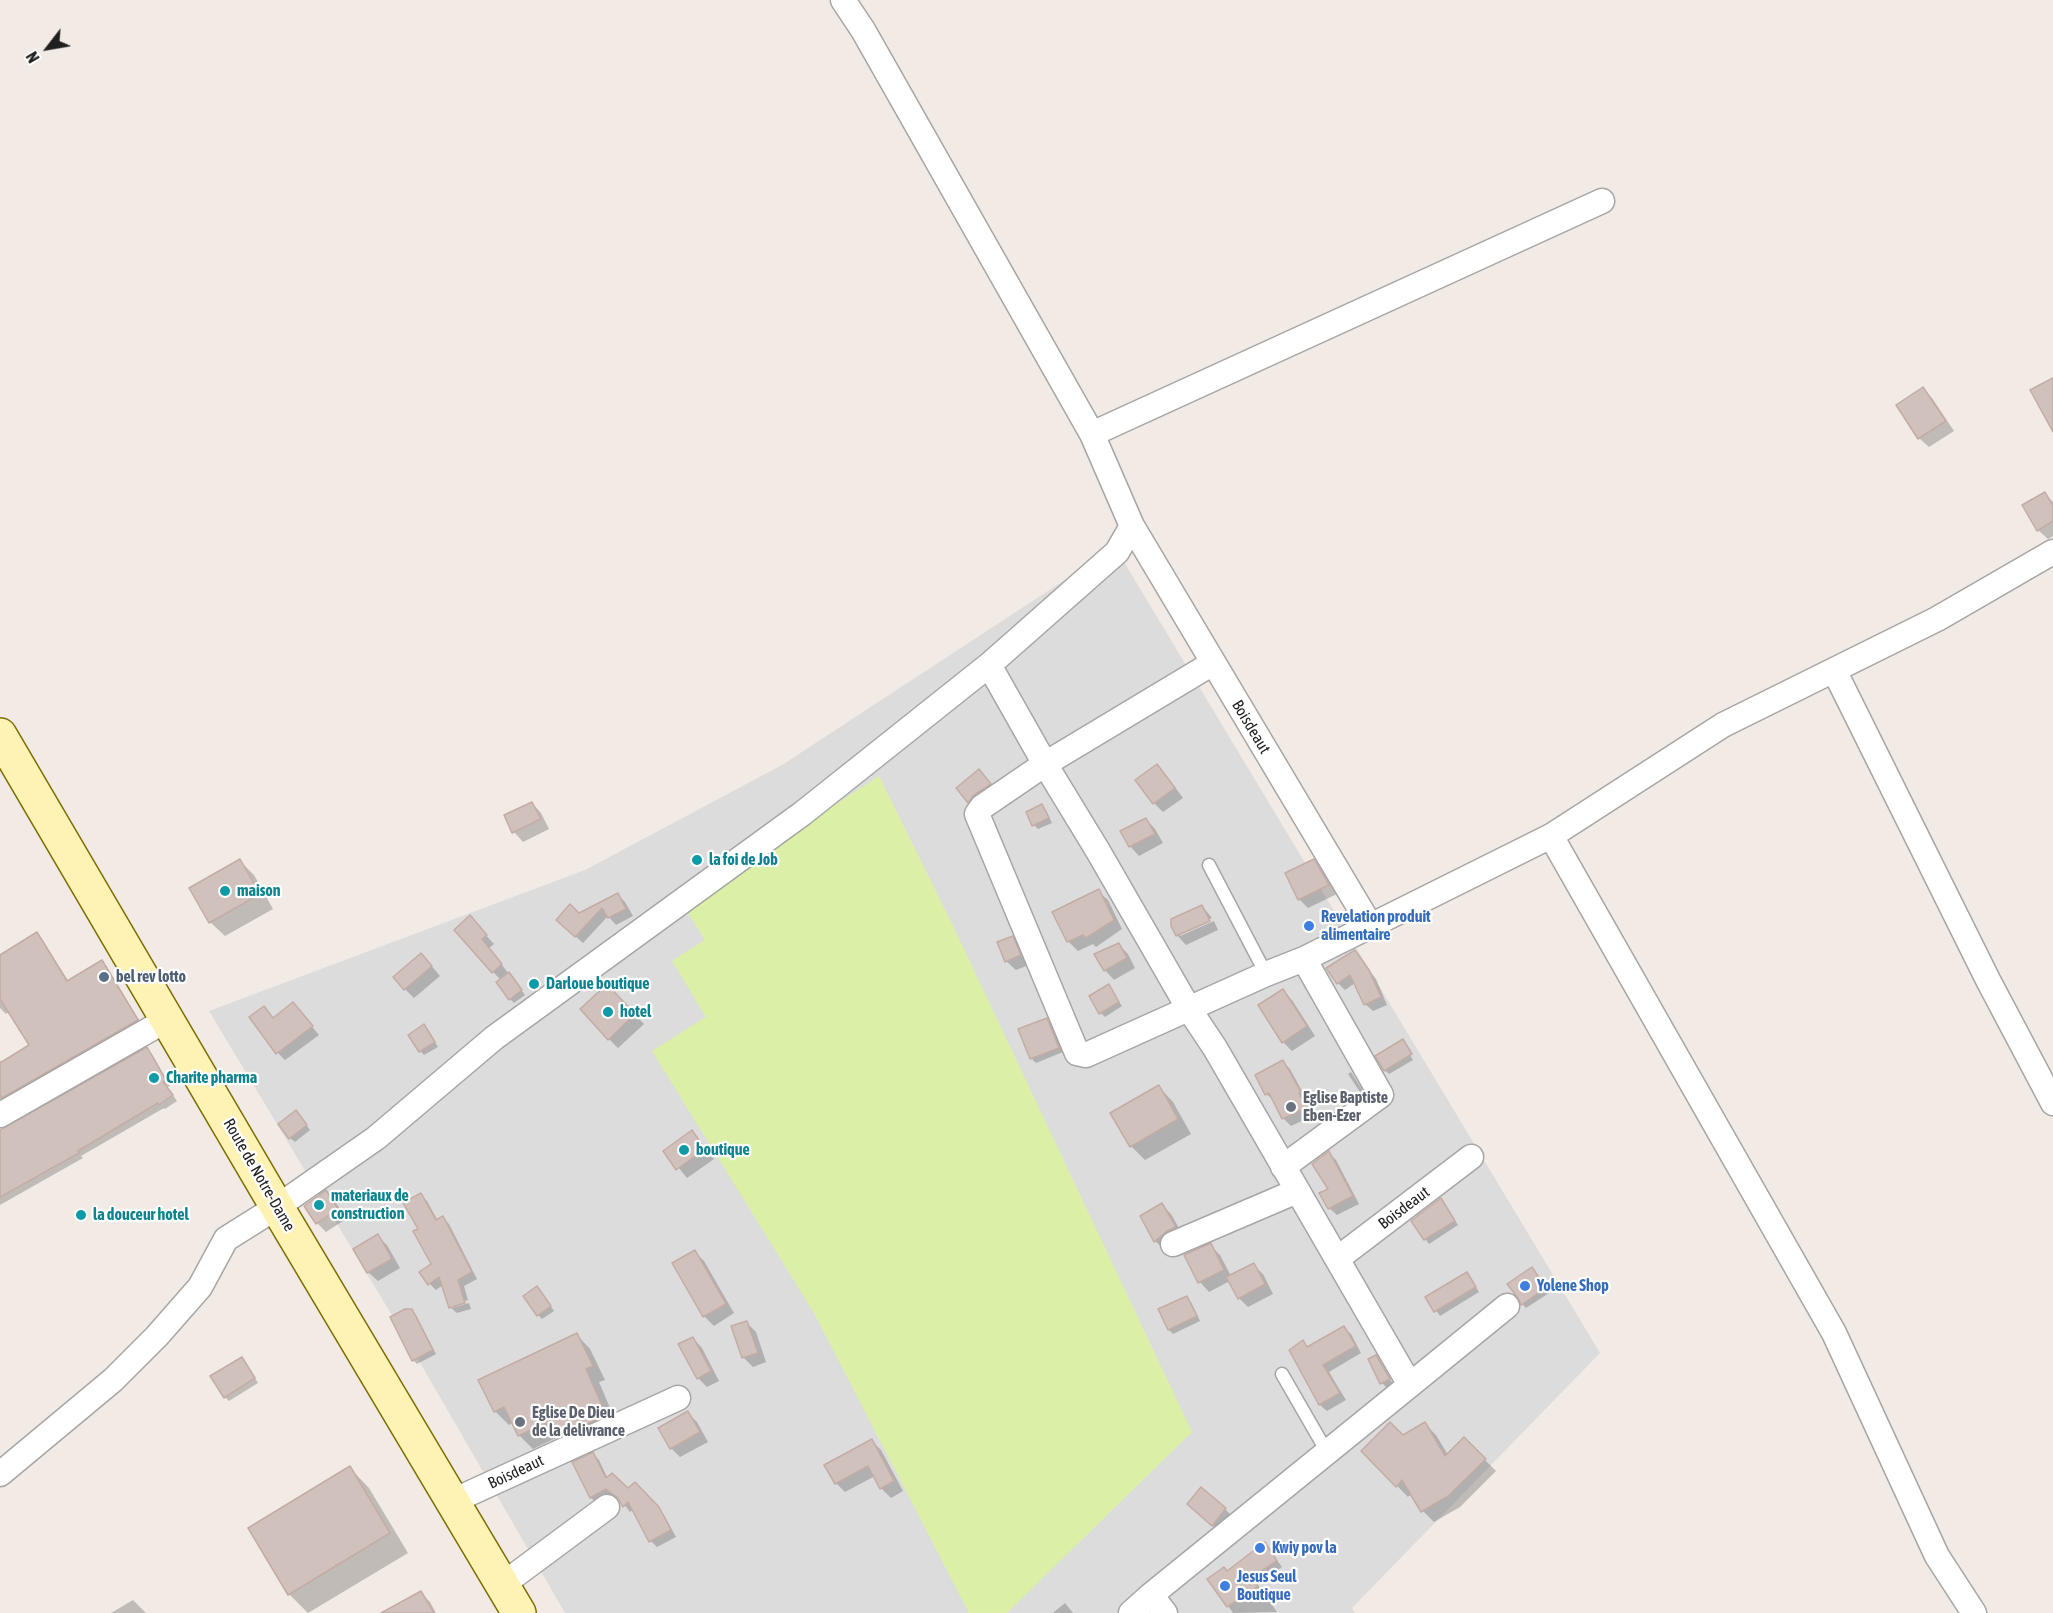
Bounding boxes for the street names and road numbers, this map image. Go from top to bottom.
street label: Boisdeaut [1228,697,1274,757]
street label: Route de Notre-Dame [219,1115,299,1235]
street label: Boisdeaut [1375,1183,1433,1233]
street label: Boisdeaut [485,1451,547,1493]

